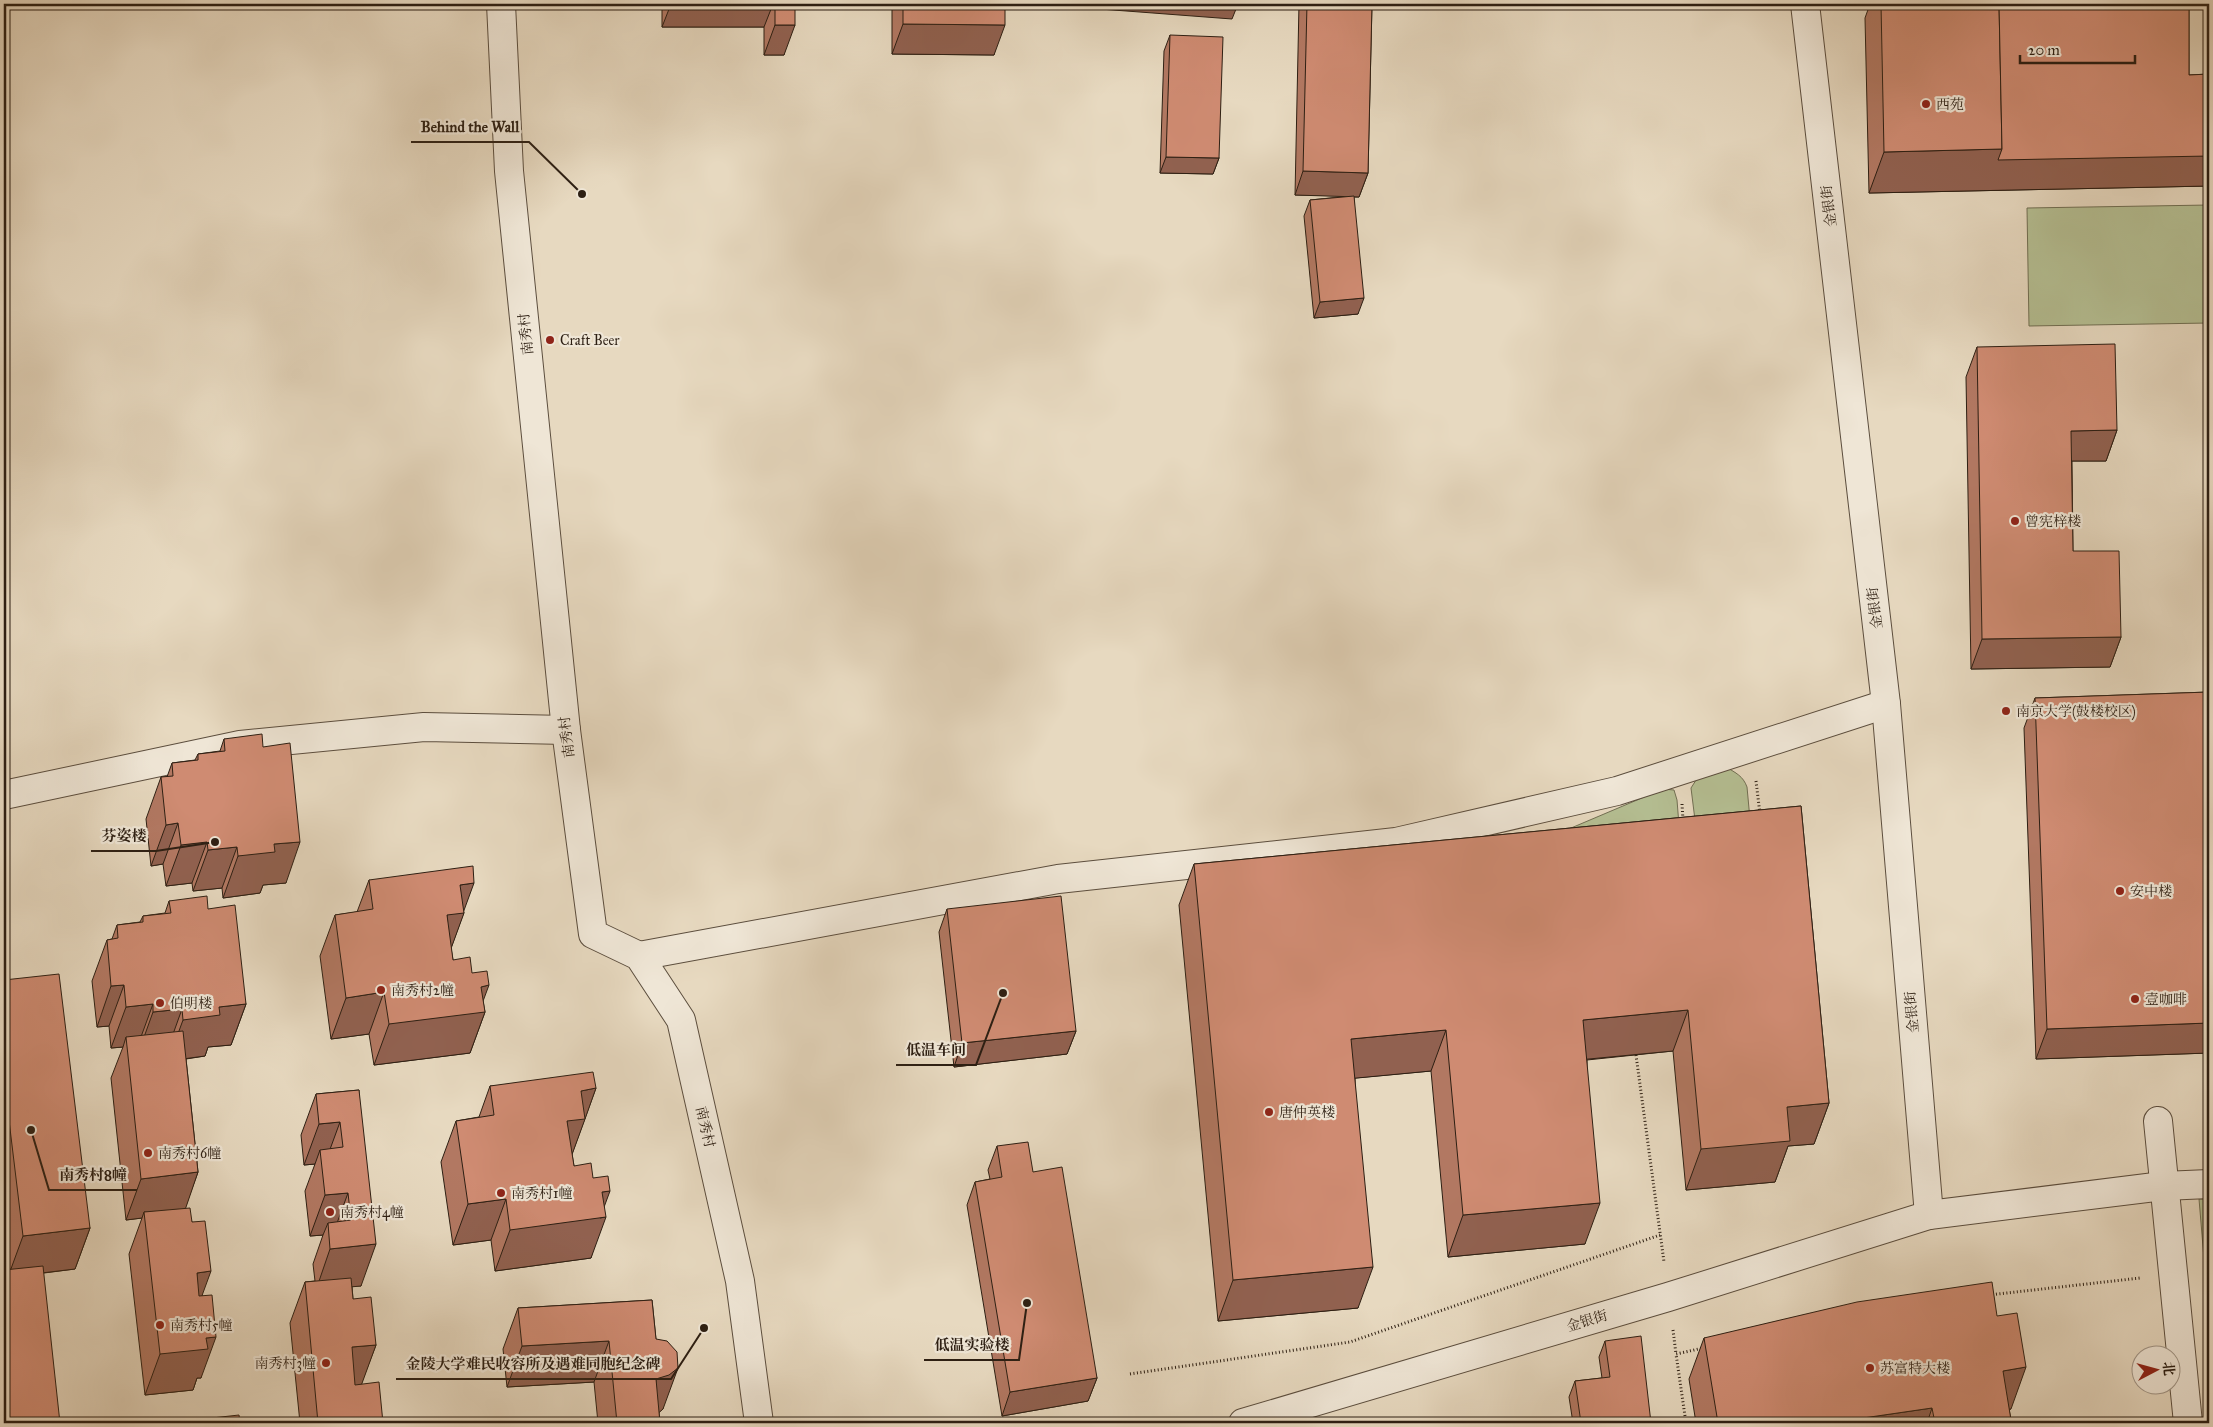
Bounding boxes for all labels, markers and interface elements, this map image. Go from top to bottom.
scale bar [2020,32,2136,64]
text: 20 m [2028,41,2060,59]
place label: 西苑 [1936,96,1964,113]
marker: 西苑 [1920,98,1932,110]
callout: Behind the Wall [411,112,529,142]
text: Behind the Wall [421,118,520,136]
street label: 金银街 [1818,184,1840,228]
street label: 南秀村 [515,312,537,356]
place label: Craft Beer [560,332,620,349]
marker: Craft Beer [544,334,556,346]
place label: 曾宪梓楼 [2025,513,2081,530]
marker: 曾宪梓楼 [2009,515,2021,527]
street label: 金银街 [1864,586,1886,630]
place label: 南京大学(鼓楼校区) [2016,703,2136,721]
marker: 南京大学(鼓楼校区) [2000,705,2012,717]
street label: 南秀村 [556,715,578,759]
callout: 芬姿楼 [91,821,156,851]
text: 芬姿楼 [101,827,147,845]
place label: 安中楼 [2130,883,2172,900]
marker: 安中楼 [2114,885,2126,897]
place label: 南秀村2幢 [391,982,454,999]
marker: 南秀村2幢 [375,984,387,996]
street label: 金银街 [1902,990,1922,1034]
place label: 壹咖啡 [2145,991,2187,1008]
marker: 壹咖啡 [2129,993,2141,1005]
place label: 伯明楼 [170,995,212,1012]
marker: 伯明楼 [154,997,166,1009]
callout: 低温车间 [896,1035,976,1065]
text: 低温车间 [906,1041,966,1059]
place label: 唐仲英楼 [1279,1104,1335,1121]
street label: 南秀村 [692,1105,718,1149]
marker: 唐仲英楼 [1263,1106,1275,1118]
place label: 南秀村6幢 [158,1145,221,1162]
marker: 南秀村6幢 [142,1147,154,1159]
callout: 南秀村8幢 [49,1160,137,1190]
text: 南秀村8幢 [59,1166,127,1184]
place label: 南秀村1幢 [511,1185,573,1202]
marker: 南秀村1幢 [495,1187,507,1199]
place label: 南秀村4幢 [340,1204,404,1221]
marker: 南秀村4幢 [324,1206,336,1218]
street label: 金银街 [1564,1307,1610,1335]
place label: 南秀村5幢 [170,1317,233,1334]
marker: 南秀村5幢 [154,1319,166,1331]
callout: 低温实验楼 [924,1330,1019,1360]
text: 低温实验楼 [934,1336,1010,1354]
north arrow [2130,1344,2180,1394]
callout: 金陵大学难民收容所及遇难同胞纪念碑 [396,1349,671,1379]
place label: 南秀村3幢 [254,1355,316,1372]
text: 金陵大学难民收容所及遇难同胞纪念碑 [405,1355,661,1373]
marker: 南秀村3幢 [320,1357,332,1369]
place label: 苏富特大楼 [1880,1360,1950,1377]
text: 北 [2159,1361,2178,1377]
marker: 苏富特大楼 [1864,1362,1876,1374]

